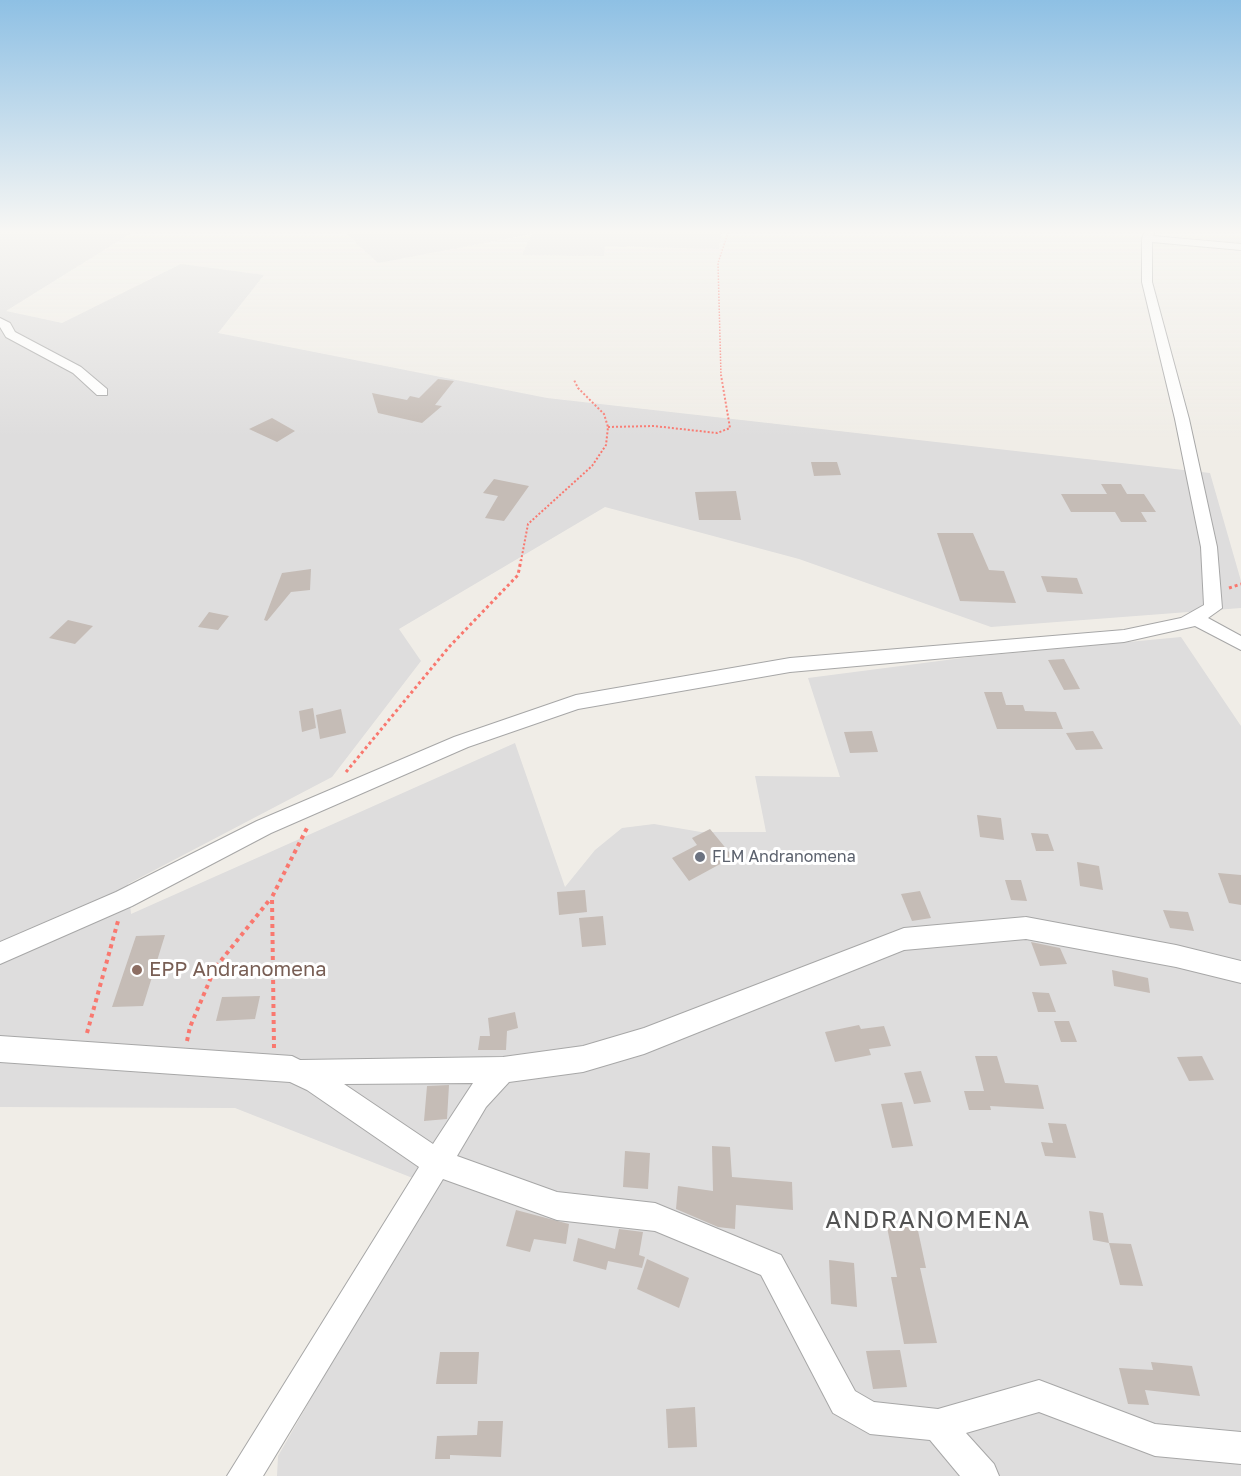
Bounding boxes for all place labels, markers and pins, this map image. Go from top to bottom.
place label: FLM Andranomena [712,847,856,867]
marker: FLM Andranomena [693,850,707,864]
place label: EPP Andranomena [149,958,326,982]
marker: EPP Andranomena [130,963,144,977]

